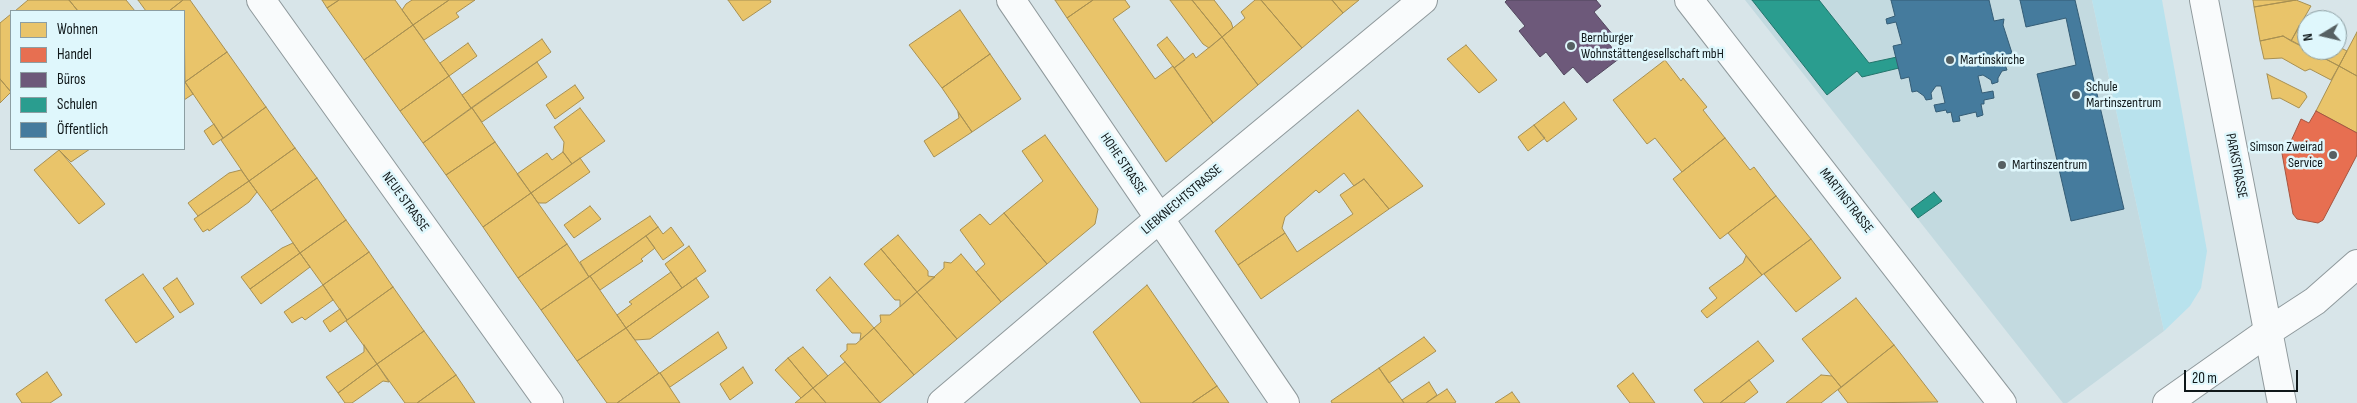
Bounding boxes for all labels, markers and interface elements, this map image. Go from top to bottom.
legend [10,10,185,150]
north arrow [2297,10,2347,60]
text: Wohnen [57,20,98,39]
place label: Bernburger Wohnstättengesellschaft mbH [1581,30,1724,62]
text: N [2299,32,2317,42]
marker: Bernburger Wohnstättengesellschaft mbH [1565,40,1577,52]
text: Handel [57,45,92,64]
place label: Martinskirche [1960,52,2025,68]
marker: Martinskirche [1944,54,1956,66]
text: Büros [57,70,86,89]
place label: Schule Martinszentrum [2086,79,2161,111]
marker: Schule Martinszentrum [2070,89,2082,101]
text: Schulen [57,95,97,114]
text: Öffentlich [57,120,108,139]
street label: HOHE STRASSE [1096,130,1150,198]
street label: PARKSTRASSE [2221,132,2251,200]
place label: Simson Zweirad Service [2250,139,2323,172]
marker: Simson Zweirad Service [2327,149,2339,161]
place label: Martinszentrum [2012,157,2087,173]
marker: Martinszentrum [1996,159,2008,171]
street label: LIEBKNECHTSTRASSE [1138,161,1226,239]
street label: MARTINSTRASSE [1815,165,1877,237]
street label: NEUE STRASSE [378,169,432,235]
scale bar [2187,360,2301,392]
text: 20 m [2192,369,2217,388]

